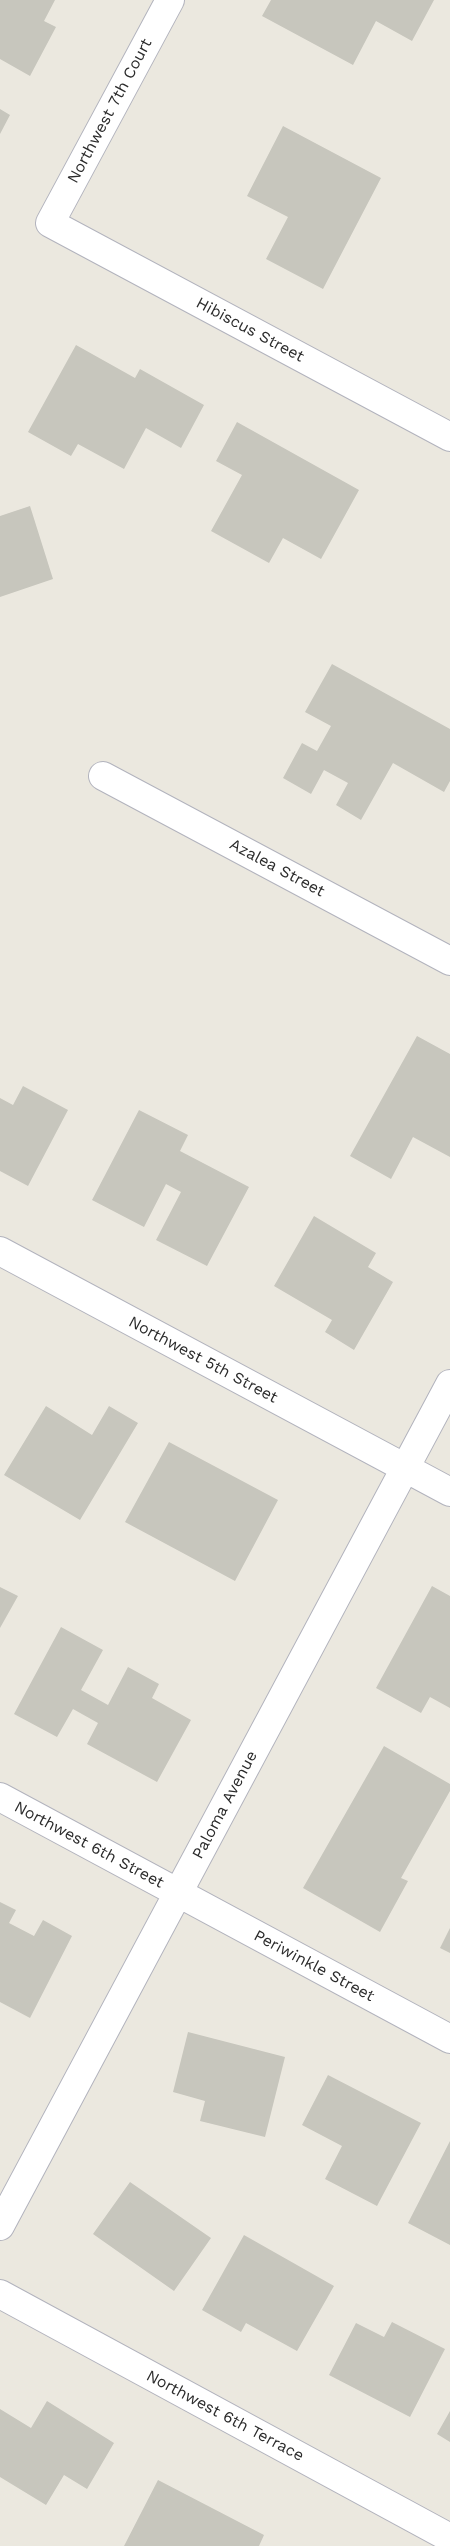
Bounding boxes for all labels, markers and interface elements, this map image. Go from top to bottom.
street label: Northwest 7th Court [64,35,156,187]
street label: Hibiscus Street [193,293,307,367]
street label: Azalea Street [226,835,328,901]
street label: Northwest 5th Street [125,1313,281,1407]
street label: Paloma Avenue [188,1748,262,1862]
street label: Northwest 6th Street [11,1797,167,1893]
street label: Periwinkle Street [250,1926,378,2006]
street label: Northwest 6th Terrace [143,2366,307,2466]

